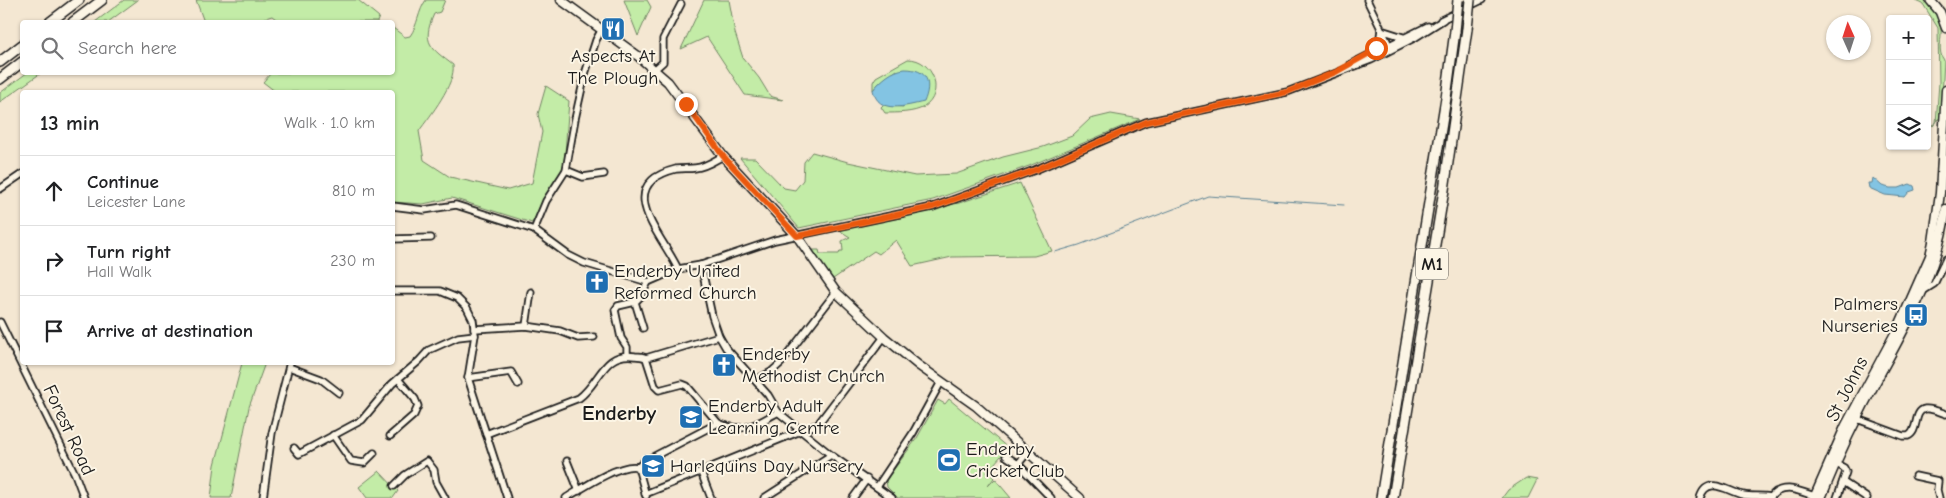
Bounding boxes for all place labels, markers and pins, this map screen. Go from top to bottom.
restaurant icon: Aspects At The Plough [600,16,626,42]
place label: Aspects At The Plough [568,45,658,89]
place label: Enderby United Reformed Church [614,260,757,304]
church icon: Enderby United Reformed Church [584,269,610,295]
place label: Palmers Nurseries [1822,293,1898,337]
bus stop icon: Palmers Nurseries [1903,302,1929,328]
place label: Enderby Methodist Church [742,343,885,387]
church icon: Enderby Methodist Church [711,352,737,378]
place label: Enderby Adult Learning Centre [708,395,840,439]
school or university icon: Enderby Adult Learning Centre [678,404,704,430]
place label: Enderby Cricket Club [966,438,1064,482]
sports icon: Enderby Cricket Club [936,447,962,473]
school or university icon: Harlequins Day Nursery [640,453,666,479]
place label: Harlequins Day Nursery [670,455,864,477]

